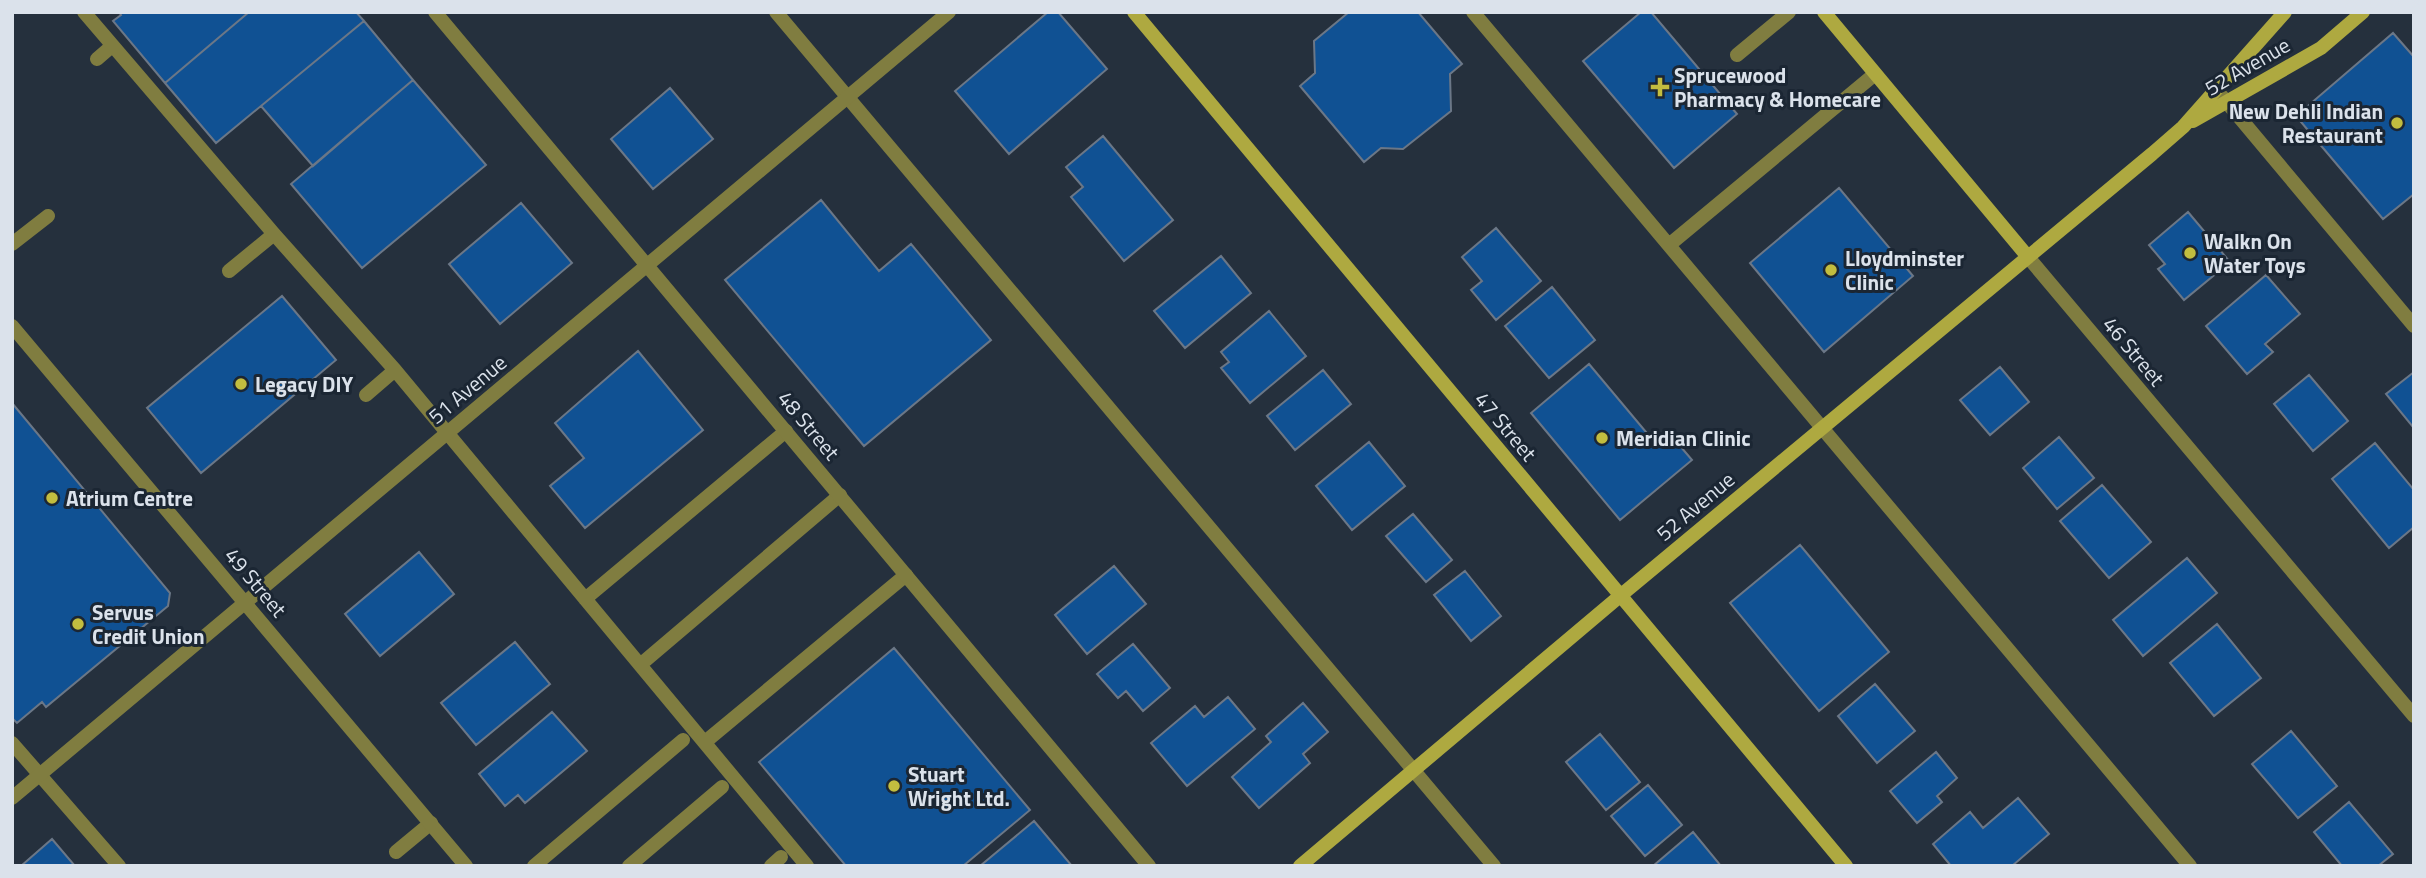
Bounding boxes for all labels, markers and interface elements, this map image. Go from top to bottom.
street label: 52 Avenue [2198,29,2296,103]
place label: Sprucewood Pharmacy & Homecare [1674,59,1881,115]
marker: Sprucewood Pharmacy & Homecare [1652,79,1668,95]
place label: New Dehli Indian Restaurant [2229,95,2383,151]
marker: New Dehli Indian Restaurant [2389,115,2405,131]
place label: Walkn On Water Toys [2204,225,2306,281]
place label: Lloydminster Clinic [1845,242,1964,298]
marker: Walkn On Water Toys [2182,245,2198,261]
marker: Lloydminster Clinic [1823,262,1839,278]
street label: 46 Street [2095,309,2173,393]
street label: 51 Avenue [421,347,513,431]
place label: Legacy DIY [255,368,353,400]
marker: Legacy DIY [233,376,249,392]
street label: 48 Street [770,383,848,467]
street label: 47 Street [1467,384,1545,468]
place label: Meridian Clinic [1616,422,1751,454]
marker: Meridian Clinic [1594,430,1610,446]
street label: 52 Avenue [1649,464,1741,548]
place label: Atrium Centre [66,482,193,514]
marker: Atrium Centre [44,490,60,506]
street label: 49 Street [217,540,295,624]
place label: Servus Credit Union [92,596,205,652]
marker: Servus Credit Union [70,616,86,632]
place label: Stuart Wright Ltd. [908,758,1010,814]
marker: Stuart Wright Ltd. [886,778,902,794]

